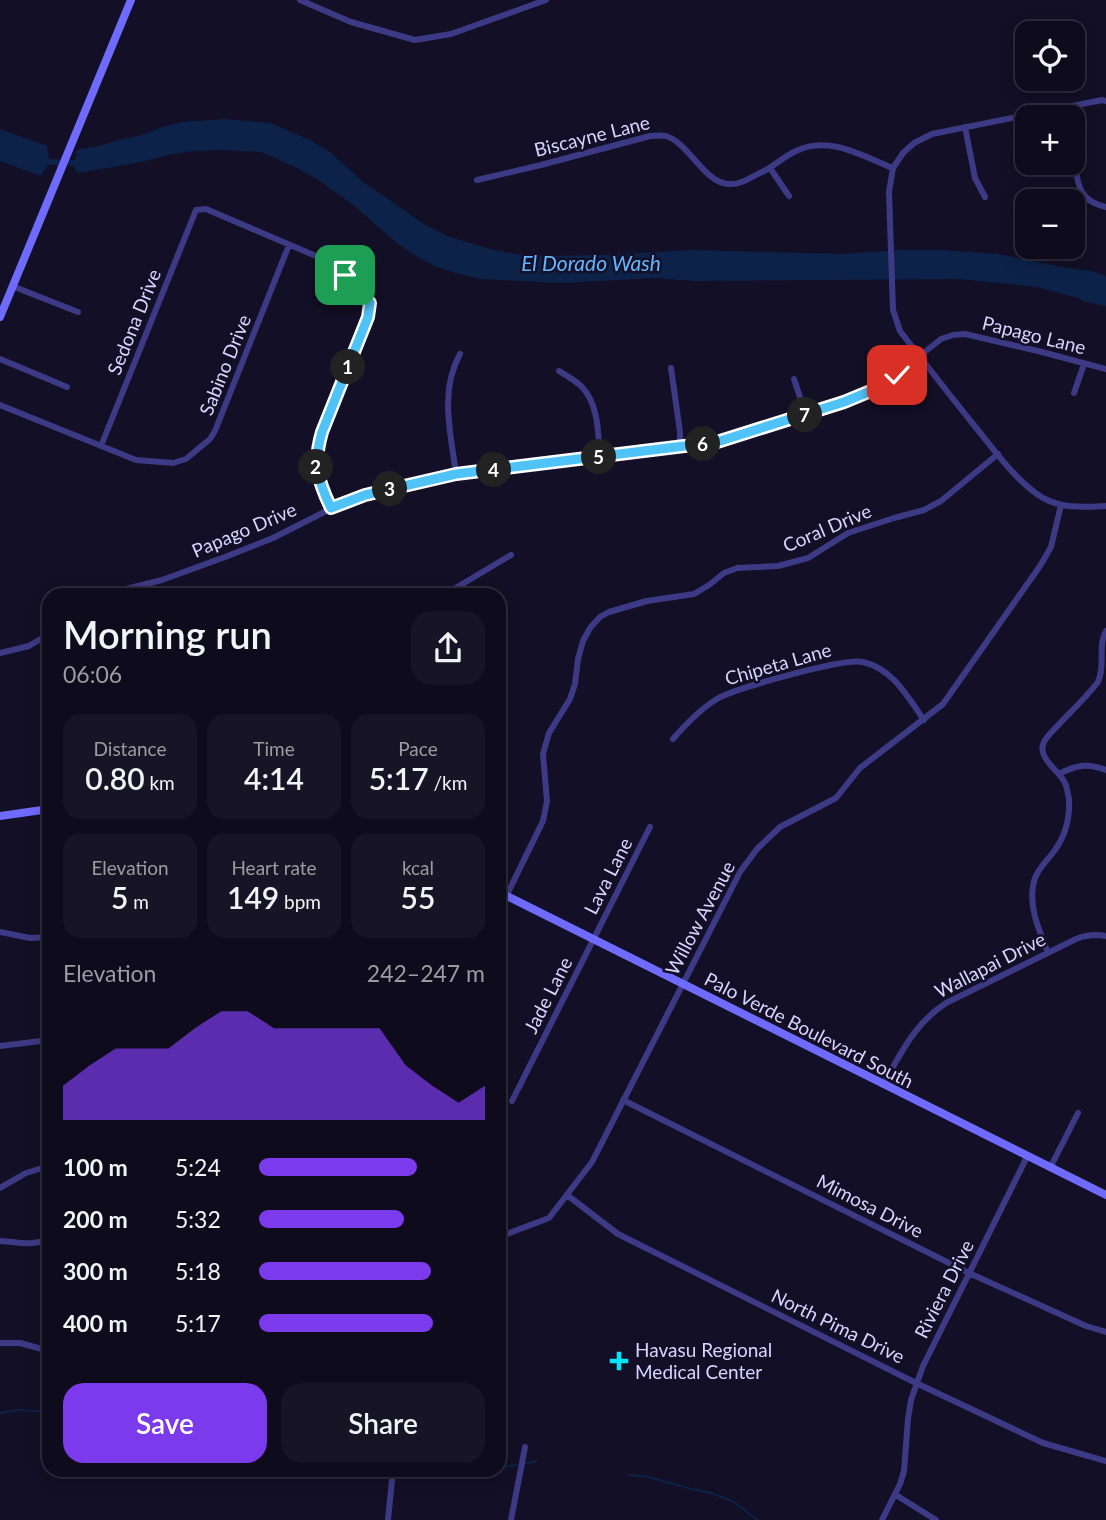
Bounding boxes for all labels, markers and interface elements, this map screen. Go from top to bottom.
map controls [1015,21,1085,259]
button: locate [1015,21,1085,91]
button: + [1015,105,1085,175]
street label: Biscayne Lane [532,110,652,161]
button: − [1015,189,1085,259]
pin [315,245,375,305]
water label: El Dorado Wash [521,250,661,275]
icon: arrive [326,256,364,294]
street label: Sedona Drive [102,266,165,378]
street label: Sabino Drive [194,311,255,418]
street label: Papago Lane [980,311,1088,358]
pin [867,345,927,405]
pin: 1 [330,350,366,384]
text: 1 [342,355,353,378]
icon: check [878,356,916,394]
pin: 7 [788,398,822,432]
text: 7 [799,403,810,426]
pin: 6 [686,426,720,462]
text: 6 [697,432,708,455]
pin: 5 [582,440,616,475]
text: 5 [593,445,604,468]
pin: 2 [298,449,334,484]
pin: 4 [476,452,512,488]
text: 2 [310,455,321,478]
text: 4 [488,458,499,481]
pin: 3 [372,472,408,506]
text: 3 [384,477,395,500]
street label: Papago Drive [188,497,300,562]
street label: Coral Drive [779,499,875,557]
text: Morning run [63,611,272,657]
button: share [411,611,485,685]
street label: Chipeta Lane [722,637,834,690]
text: 06:06 [63,660,122,688]
text: Distance [94,737,166,760]
text: Time [253,737,295,760]
text: Pace [398,737,438,760]
text: 0.80 [85,760,145,796]
text: 4:14 [244,760,304,796]
text: 5:17 [369,760,429,796]
text: km [145,771,175,794]
text: /km [429,771,467,794]
street label: Lava Lane [579,834,637,918]
text: Elevation [91,856,169,879]
text: Heart rate [231,856,317,879]
text: kcal [402,856,434,879]
street label: Willow Avenue [660,857,739,979]
text: 5 [111,879,128,915]
text: 149 [227,879,279,915]
text: 55 [401,879,435,915]
text: m [128,890,149,913]
text: bpm [279,890,321,913]
street label: Wallapai Drive [931,927,1049,1002]
street label: Jade Lane [519,953,577,1037]
text: Elevation [63,959,156,987]
text: 242–247 m [367,959,485,987]
street label: Palo Verde Boulevard South [701,967,918,1092]
text: 100 m [63,1153,128,1181]
text: 5:24 [175,1153,221,1181]
street label: Mimosa Drive [813,1169,927,1242]
text: 200 m [63,1205,128,1233]
text: 5:32 [175,1205,221,1233]
street label: Riviera Drive [909,1236,978,1342]
text: 300 m [63,1257,128,1285]
text: 5:18 [175,1257,221,1285]
street label: North Pima Drive [768,1283,909,1368]
text: 400 m [63,1309,128,1337]
text: 5:17 [175,1309,221,1337]
place label: Havasu Regional Medical Center [635,1338,772,1383]
marker: Havasu Regional Medical Center [609,1351,629,1371]
button: Save [63,1383,267,1463]
button: Share [281,1383,485,1463]

